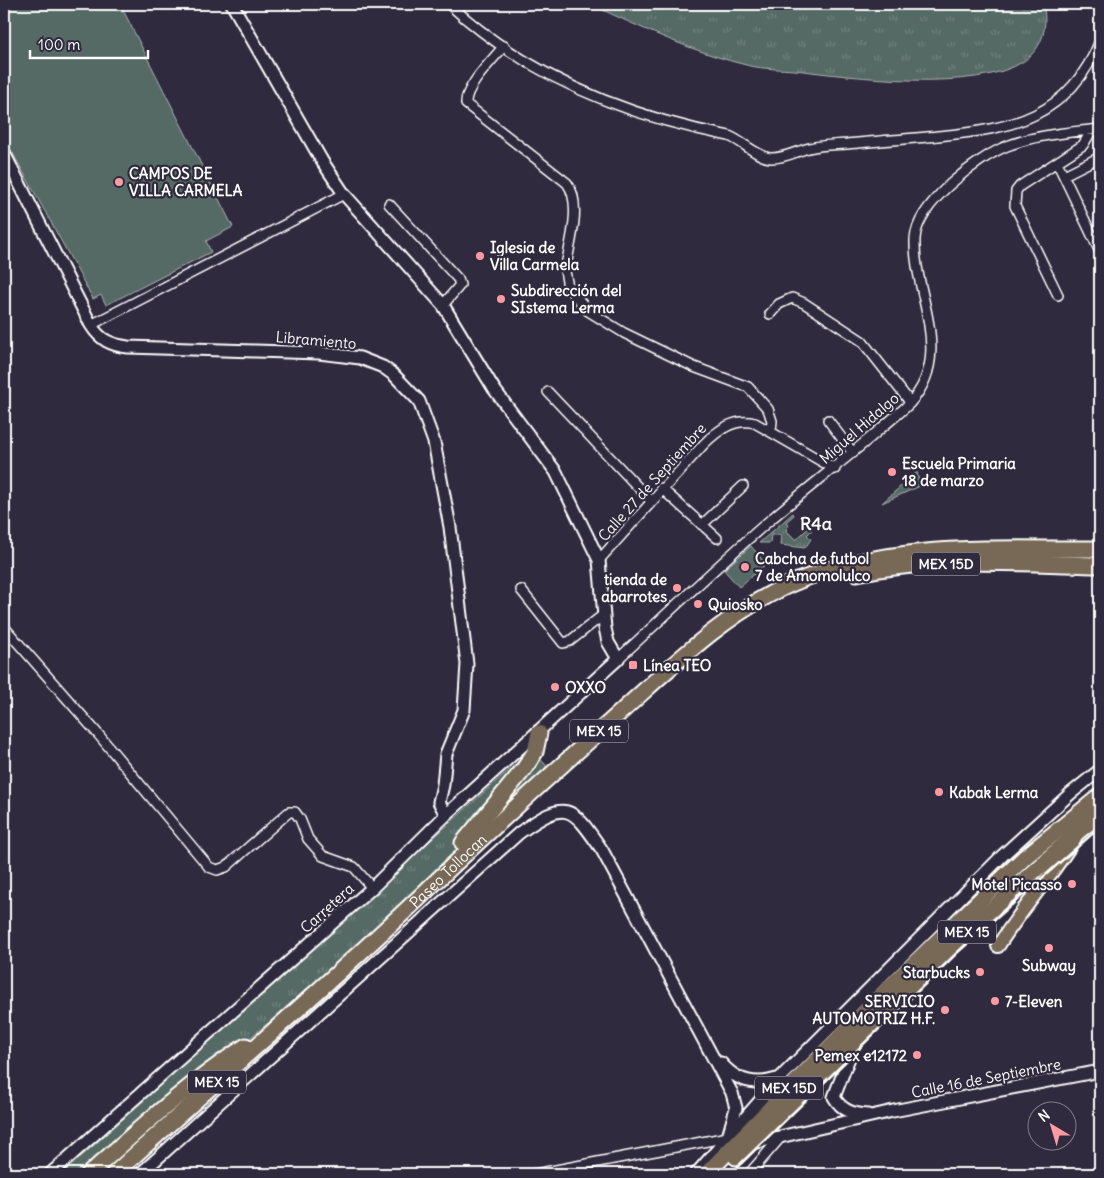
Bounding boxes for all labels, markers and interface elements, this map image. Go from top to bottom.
scale bar [30,28,148,60]
text: 100 m [38,35,80,54]
place label: CAMPOS DE VILLA CARMELA [129,164,243,200]
marker: CAMPOS DE VILLA CARMELA [113,176,125,188]
place label: Iglesia de Villa Carmela [490,238,580,274]
marker: Iglesia de Villa Carmela [474,250,486,262]
place label: Subdirección del SIstema Lerma [511,281,622,317]
marker: Subdirección del SIstema Lerma [495,293,507,305]
street label: Libramiento [275,327,357,353]
street label: Miguel Hidalgo [815,388,903,468]
street label: Calle 27 de Septiembre [594,419,710,545]
place label: Escuela Primaria 18 de marzo [902,454,1016,490]
marker: Escuela Primaria 18 de marzo [886,466,898,478]
district label: R4a [800,512,832,535]
place label: Cabcha de futbol 7 de Amomolulco [755,549,871,585]
road number: MEX 15D [912,552,980,576]
marker: Cabcha de futbol 7 de Amomolulco [739,561,751,573]
place label: tienda de abarrotes [601,570,667,606]
marker: tienda de abarrotes [671,582,683,594]
place label: Quiosko [708,595,763,614]
marker: Quiosko [692,598,704,610]
place label: Línea TEO [643,656,712,675]
marker: Línea TEO [627,659,639,671]
place label: OXXO [565,678,607,697]
marker: OXXO [549,681,561,693]
road number: MEX 15 [570,719,628,742]
place label: Kabak Lerma [949,783,1039,802]
marker: Kabak Lerma [933,786,945,798]
street label: Paseo Tollocan [405,829,490,912]
place label: Motel Picasso [971,875,1063,894]
marker: Motel Picasso [1066,878,1078,890]
street label: Carretera [296,879,358,937]
road number: MEX 15 [938,920,996,944]
marker: Subway [1043,942,1055,954]
place label: Subway [1022,956,1076,976]
place label: Starbucks [903,963,970,982]
marker: Starbucks [974,966,986,978]
place label: SERVICIO AUTOMOTRIZ H.F. [813,992,935,1028]
place label: 7-Eleven [1005,992,1063,1011]
marker: 7-Eleven [989,995,1001,1007]
marker: SERVICIO AUTOMOTRIZ H.F. [939,1004,951,1016]
place label: Pemex e12172 [814,1046,907,1065]
marker: Pemex e12172 [911,1049,923,1061]
street label: Calle 16 de Septiembre [910,1054,1062,1102]
road number: MEX 15 [188,1070,246,1094]
road number: MEX 15D [755,1076,823,1100]
north arrow [1026,1100,1076,1150]
text: N [1035,1106,1053,1126]

